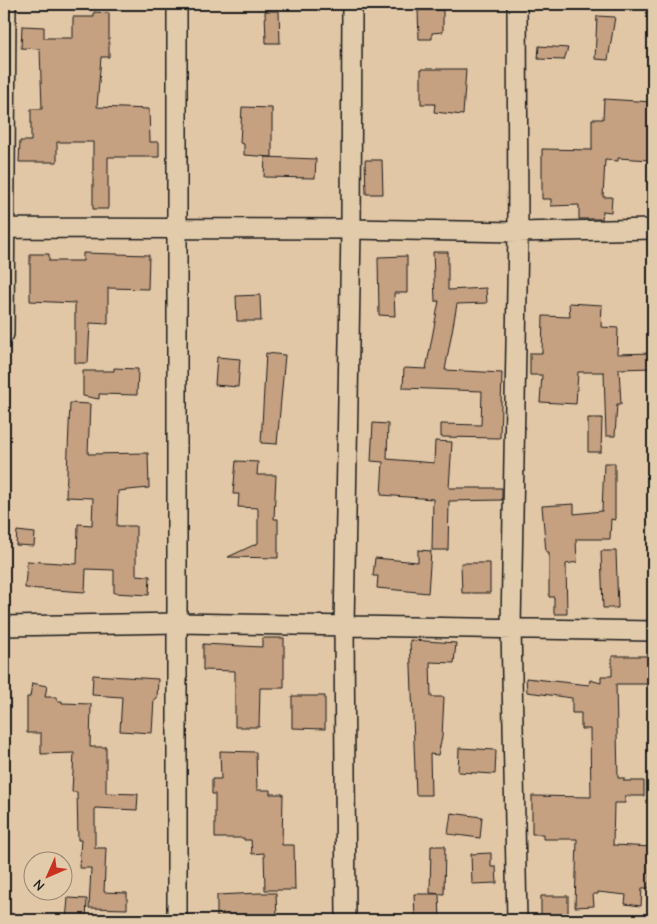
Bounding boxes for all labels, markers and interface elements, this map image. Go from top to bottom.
north arrow [22,852,72,902]
text: N [30,876,48,894]

